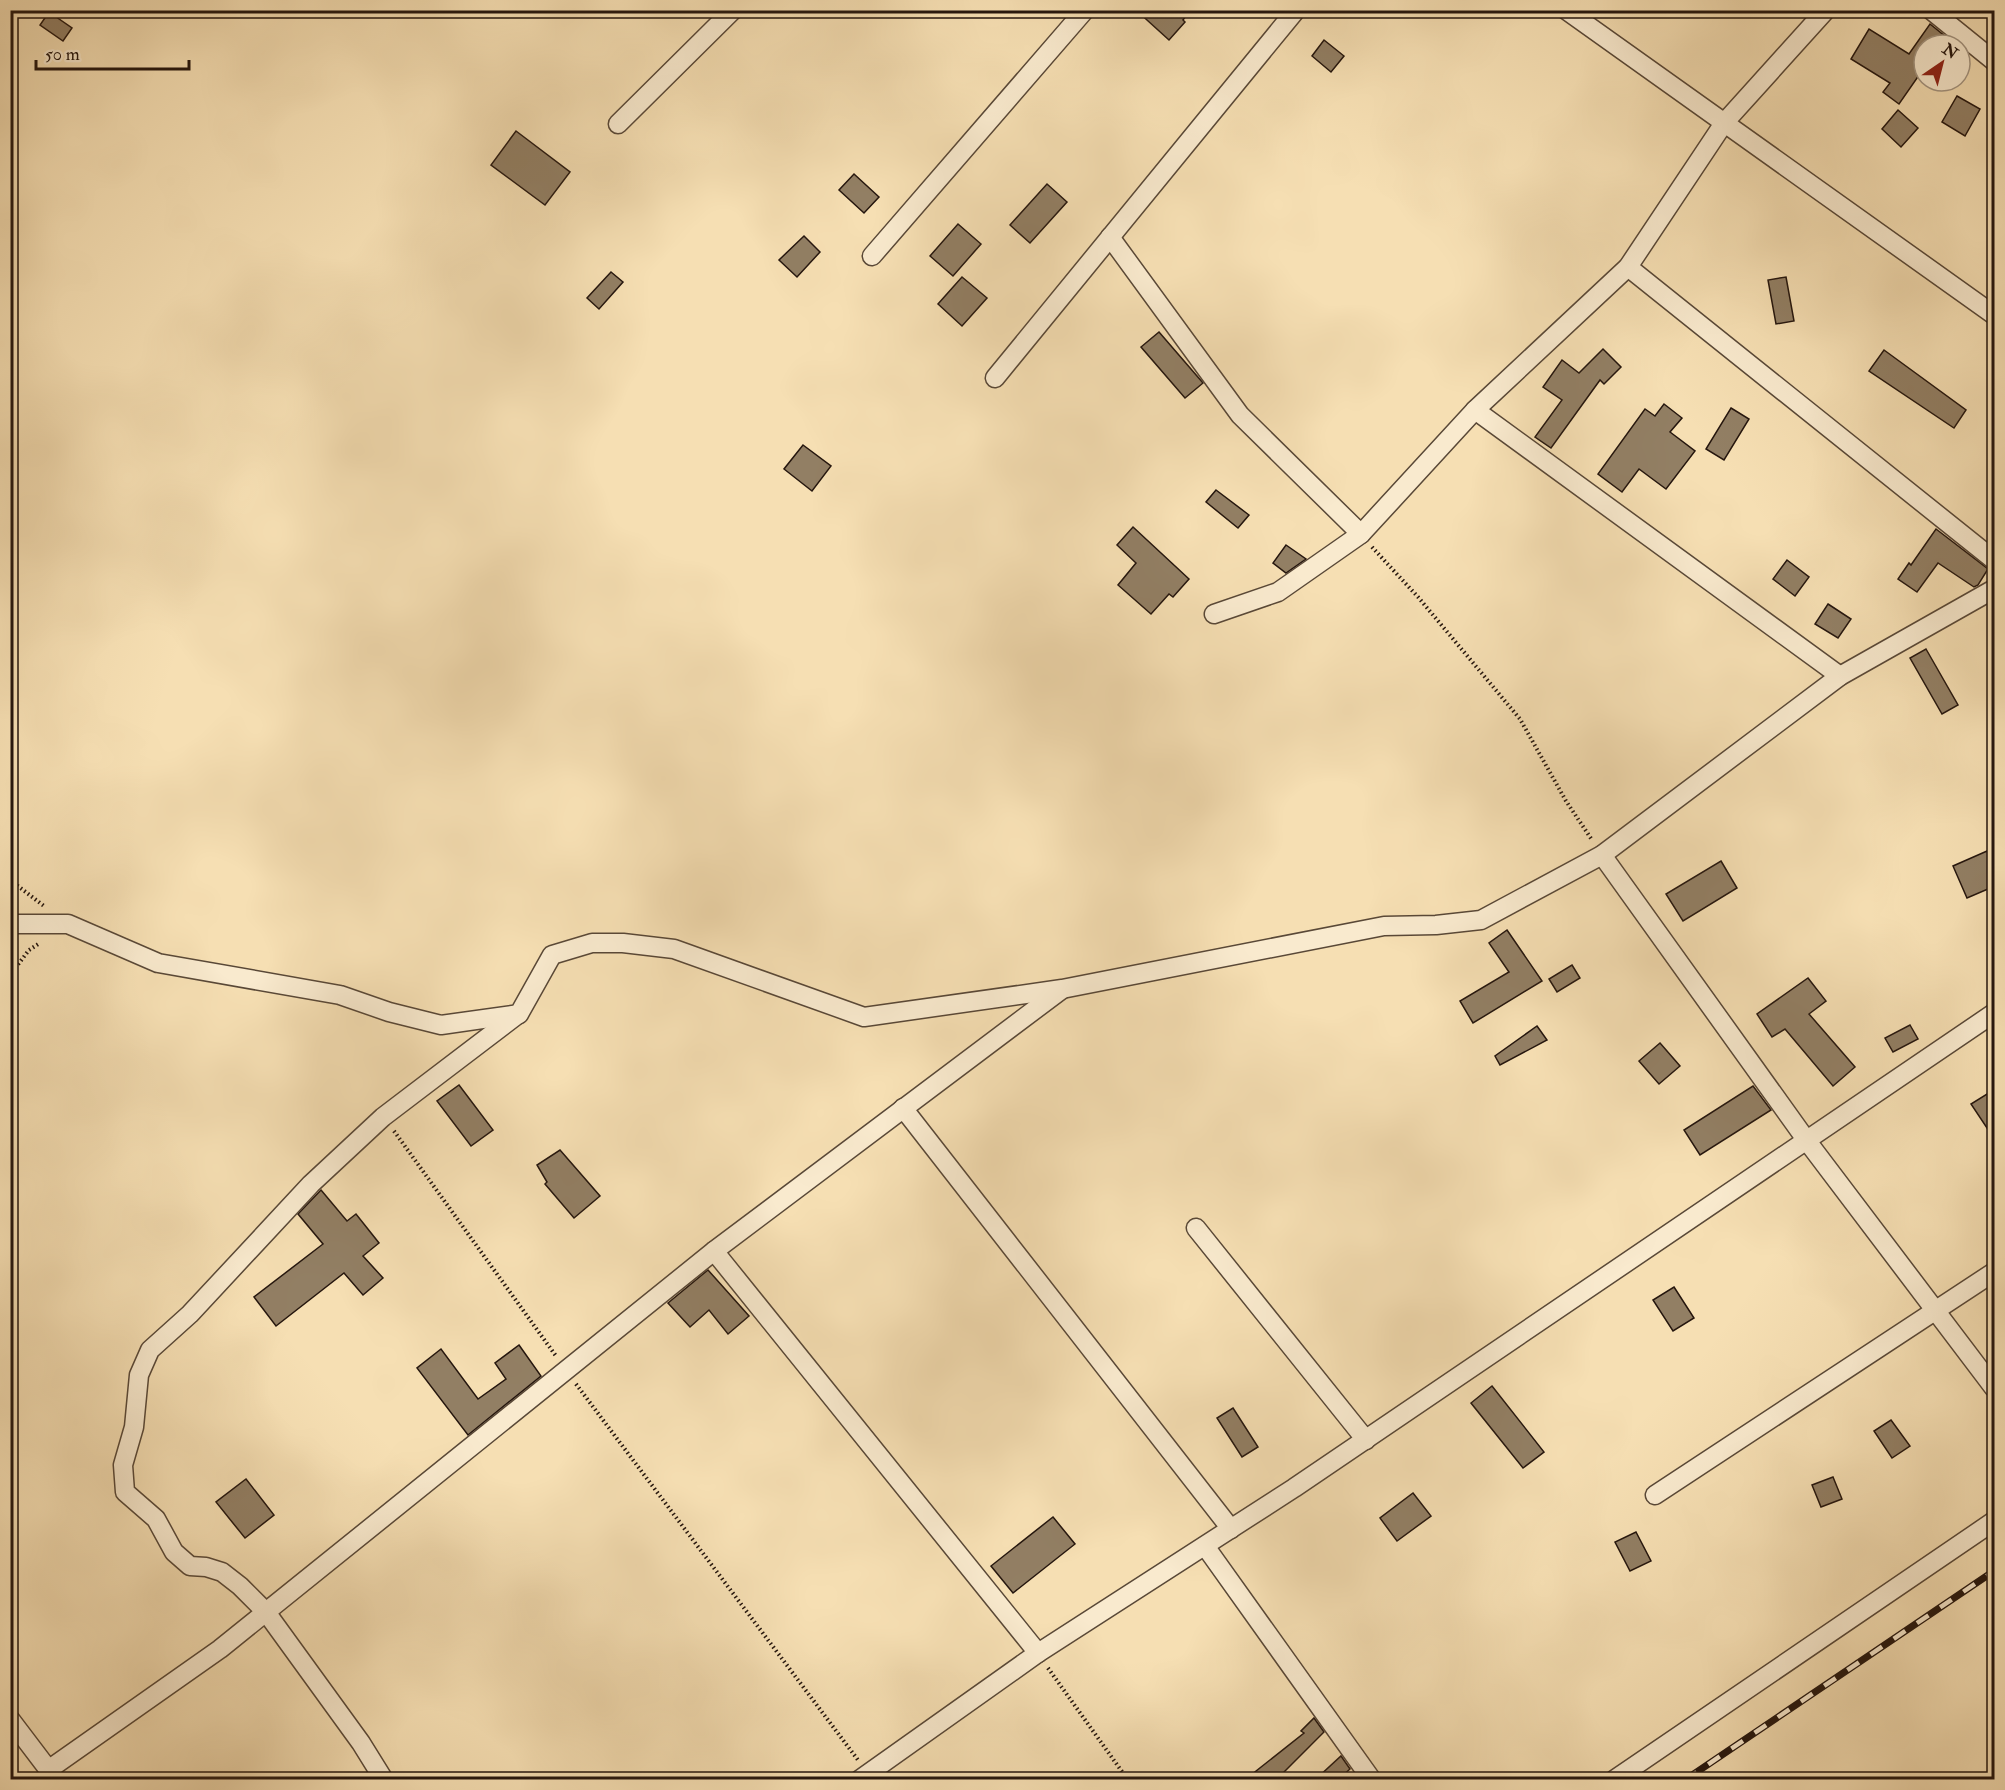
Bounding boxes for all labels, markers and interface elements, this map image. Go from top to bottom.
scale bar [36,33,189,71]
north arrow [1912,33,1972,93]
text: N [1938,39,1962,64]
text: 50 m [45,43,80,66]

